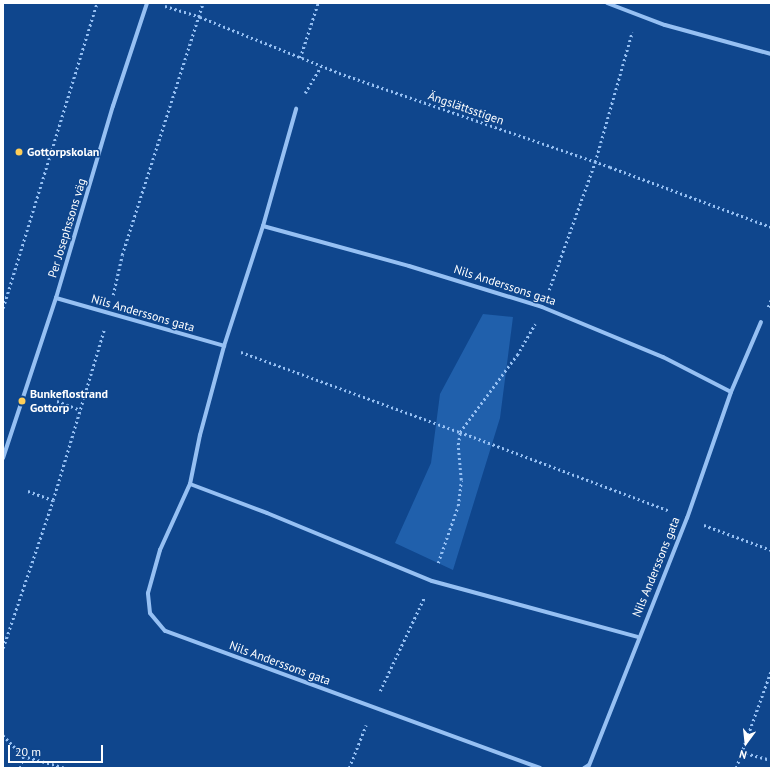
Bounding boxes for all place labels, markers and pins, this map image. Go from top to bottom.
place label: Gottorpskolan [27,145,99,159]
marker: Gottorpskolan [14,147,24,157]
place label: Bunkeflostrand Gottorp [30,387,108,415]
marker: Bunkeflostrand Gottorp [17,396,27,406]

